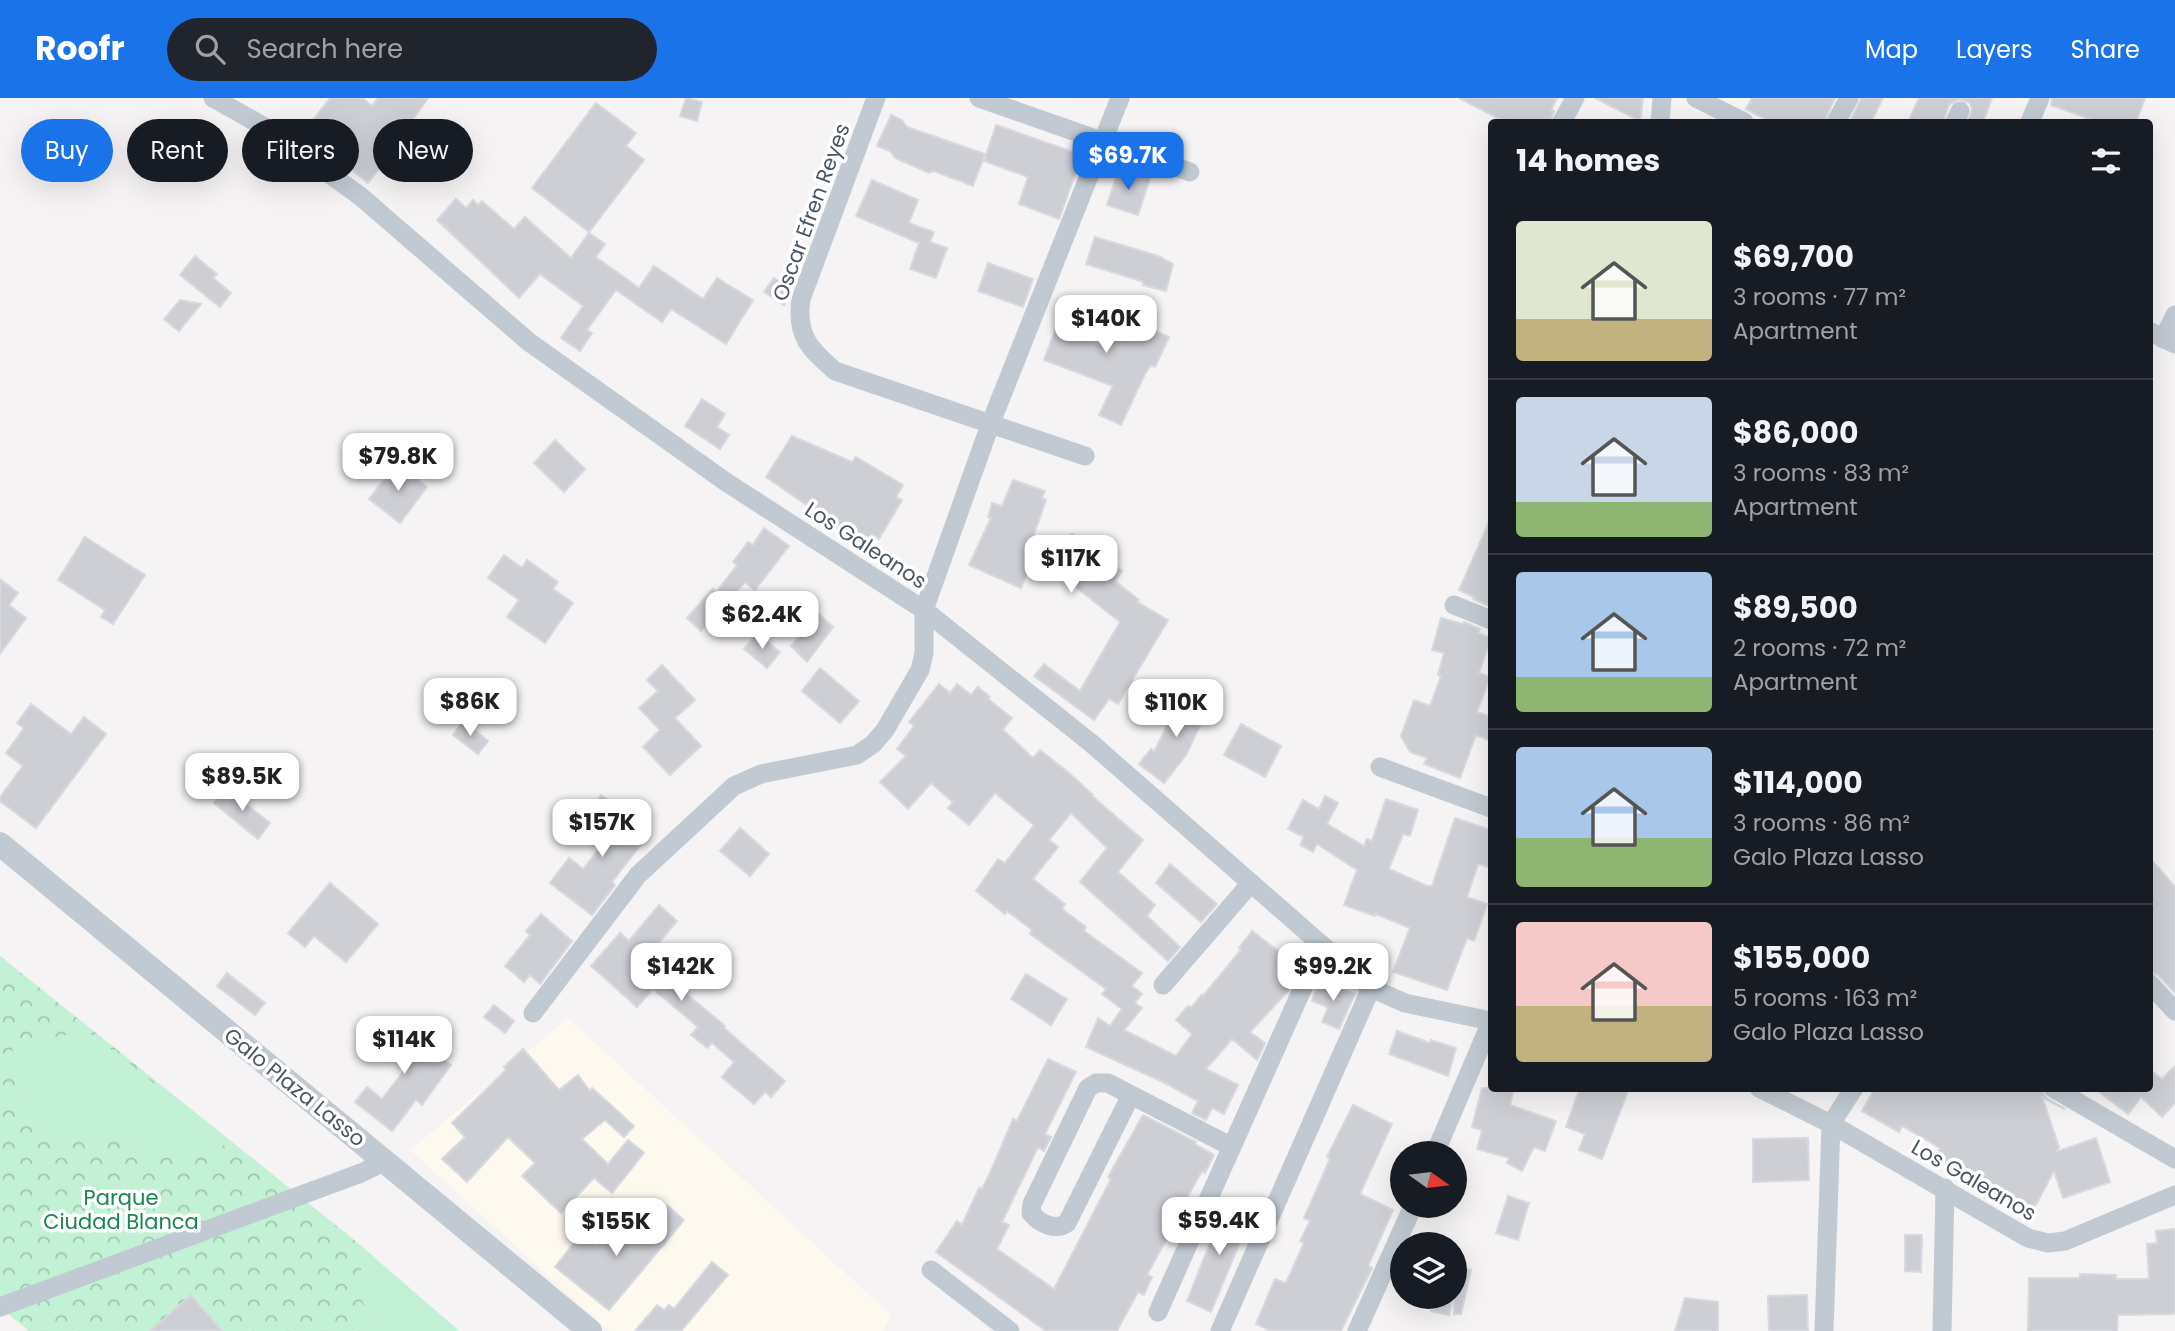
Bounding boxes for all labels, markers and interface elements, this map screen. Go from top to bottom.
search box [167,18,657,81]
text: Roofr [35,25,125,72]
icon: search [191,30,229,68]
text: Search here [247,31,403,67]
text: Map [1865,33,1918,66]
text: Layers [1956,33,2032,66]
text: Share [2070,33,2140,66]
chip: Buy [21,119,113,182]
chip: Rent [127,119,228,182]
chip: Filters [242,119,359,182]
chip: New [373,119,473,182]
street label: Oscar Efren Reyes [765,119,857,305]
pin: $69.7K [1071,132,1185,192]
text: $69.7K [1089,139,1167,171]
text: 14 homes [1516,139,1660,182]
icon: filters [2087,142,2125,180]
text: $69,700 [1733,235,1854,278]
icon: home [1572,249,1656,333]
text: 3 rooms · 77 m² [1733,281,1906,313]
pin: $140K [1057,296,1155,355]
text: $140K [1071,302,1141,334]
text: Apartment [1733,315,1858,347]
text: $86,000 [1733,411,1859,454]
icon: home [1572,425,1656,509]
pin: $79.8K [341,434,455,493]
text: $79.8K [358,440,438,472]
text: 3 rooms · 83 m² [1733,457,1909,489]
text: Apartment [1733,491,1858,523]
street label: Los Galeanos [799,495,933,595]
pin: $117K [1022,536,1120,595]
text: $117K [1041,542,1101,574]
text: $89,500 [1733,586,1858,629]
pin: $62.4K [705,592,819,651]
text: $62.4K [721,598,803,630]
icon: home [1572,600,1656,684]
text: 2 rooms · 72 m² [1733,632,1906,664]
text: Apartment [1733,666,1858,698]
pin: $86K [429,678,511,738]
pin: $110K [1127,680,1225,739]
text: $86K [440,685,500,717]
text: $110K [1144,686,1208,718]
pin: $89.5K [185,754,299,813]
text: $89.5K [201,760,283,792]
text: $114,000 [1733,761,1863,804]
icon: home [1572,775,1656,859]
pin: $157K [553,800,651,859]
text: $157K [568,806,636,838]
text: 3 rooms · 86 m² [1733,807,1910,839]
text: Galo Plaza Lasso [1733,841,1924,873]
text: $155,000 [1733,936,1870,979]
pin: $142K [632,944,730,1003]
pin: $99.2K [1276,944,1390,1003]
text: $142K [647,950,715,982]
text: $99.2K [1293,950,1373,982]
icon: home [1572,950,1656,1034]
text: 5 rooms · 163 m² [1733,982,1917,1014]
pin: $114K [355,1016,453,1076]
text: Galo Plaza Lasso [1733,1016,1924,1048]
street label: Galo Plaza Lasso [218,1021,372,1153]
text: $114K [372,1023,436,1055]
street label: Los Galeanos [1906,1132,2042,1228]
north arrow [1390,1141,1466,1218]
map controls [1390,1141,1467,1309]
park label: Parque Ciudad Blanca [43,1183,199,1236]
pin: $155K [567,1198,665,1258]
pin: $59.4K [1162,1198,1276,1257]
text: $59.4K [1178,1204,1260,1236]
text: $155K [581,1205,651,1237]
button: layers [1390,1232,1467,1309]

